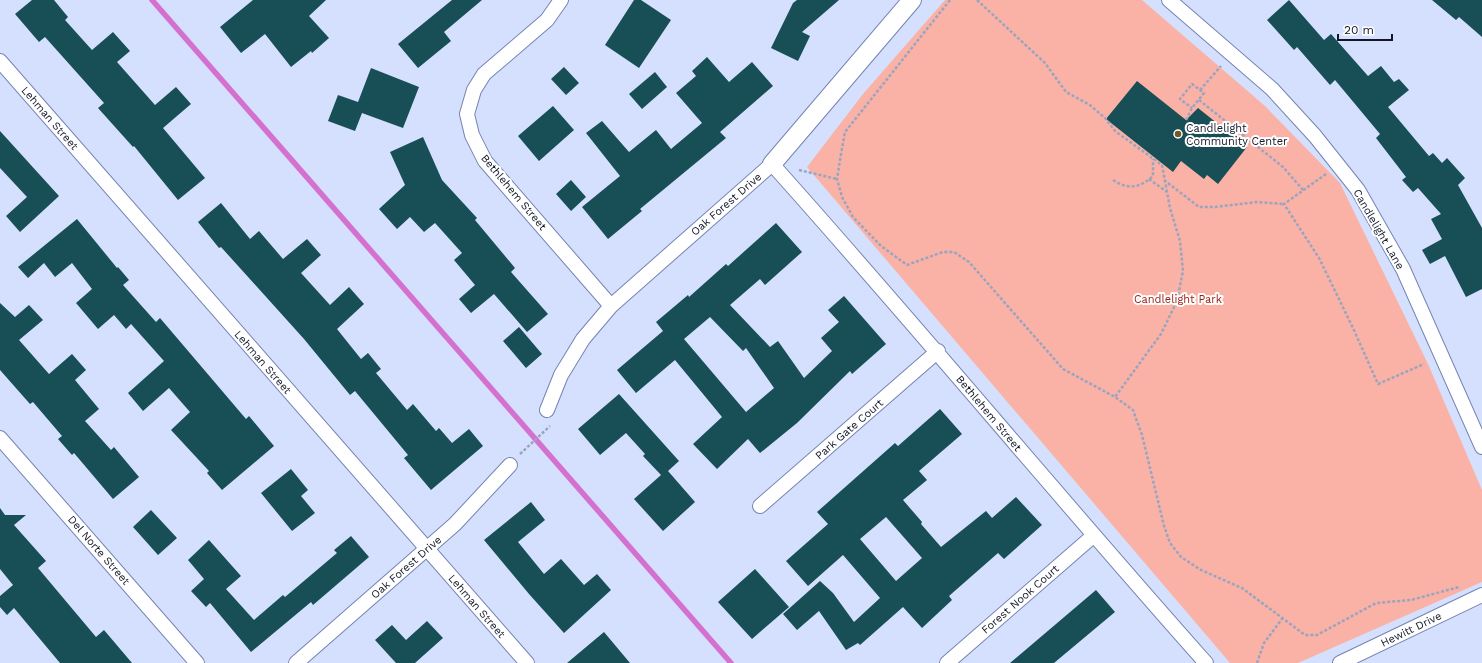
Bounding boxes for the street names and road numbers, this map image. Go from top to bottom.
street label: Lehman Street [18,84,81,153]
street label: Bethlehem Street [478,152,549,233]
street label: Oak Forest Drive [688,170,764,239]
street label: Candlelight Lane [1350,187,1407,272]
street label: Lehman Street [231,328,294,397]
street label: Bethlehem Street [953,373,1024,454]
street label: Park Gate Court [813,396,886,462]
street label: Del Norte Street [65,513,133,588]
street label: Oak Forest Drive [368,533,444,602]
street label: Forest Nook Court [979,562,1062,636]
street label: Lehman Street [445,572,508,641]
street label: Hewitt Drive [1379,609,1444,650]

